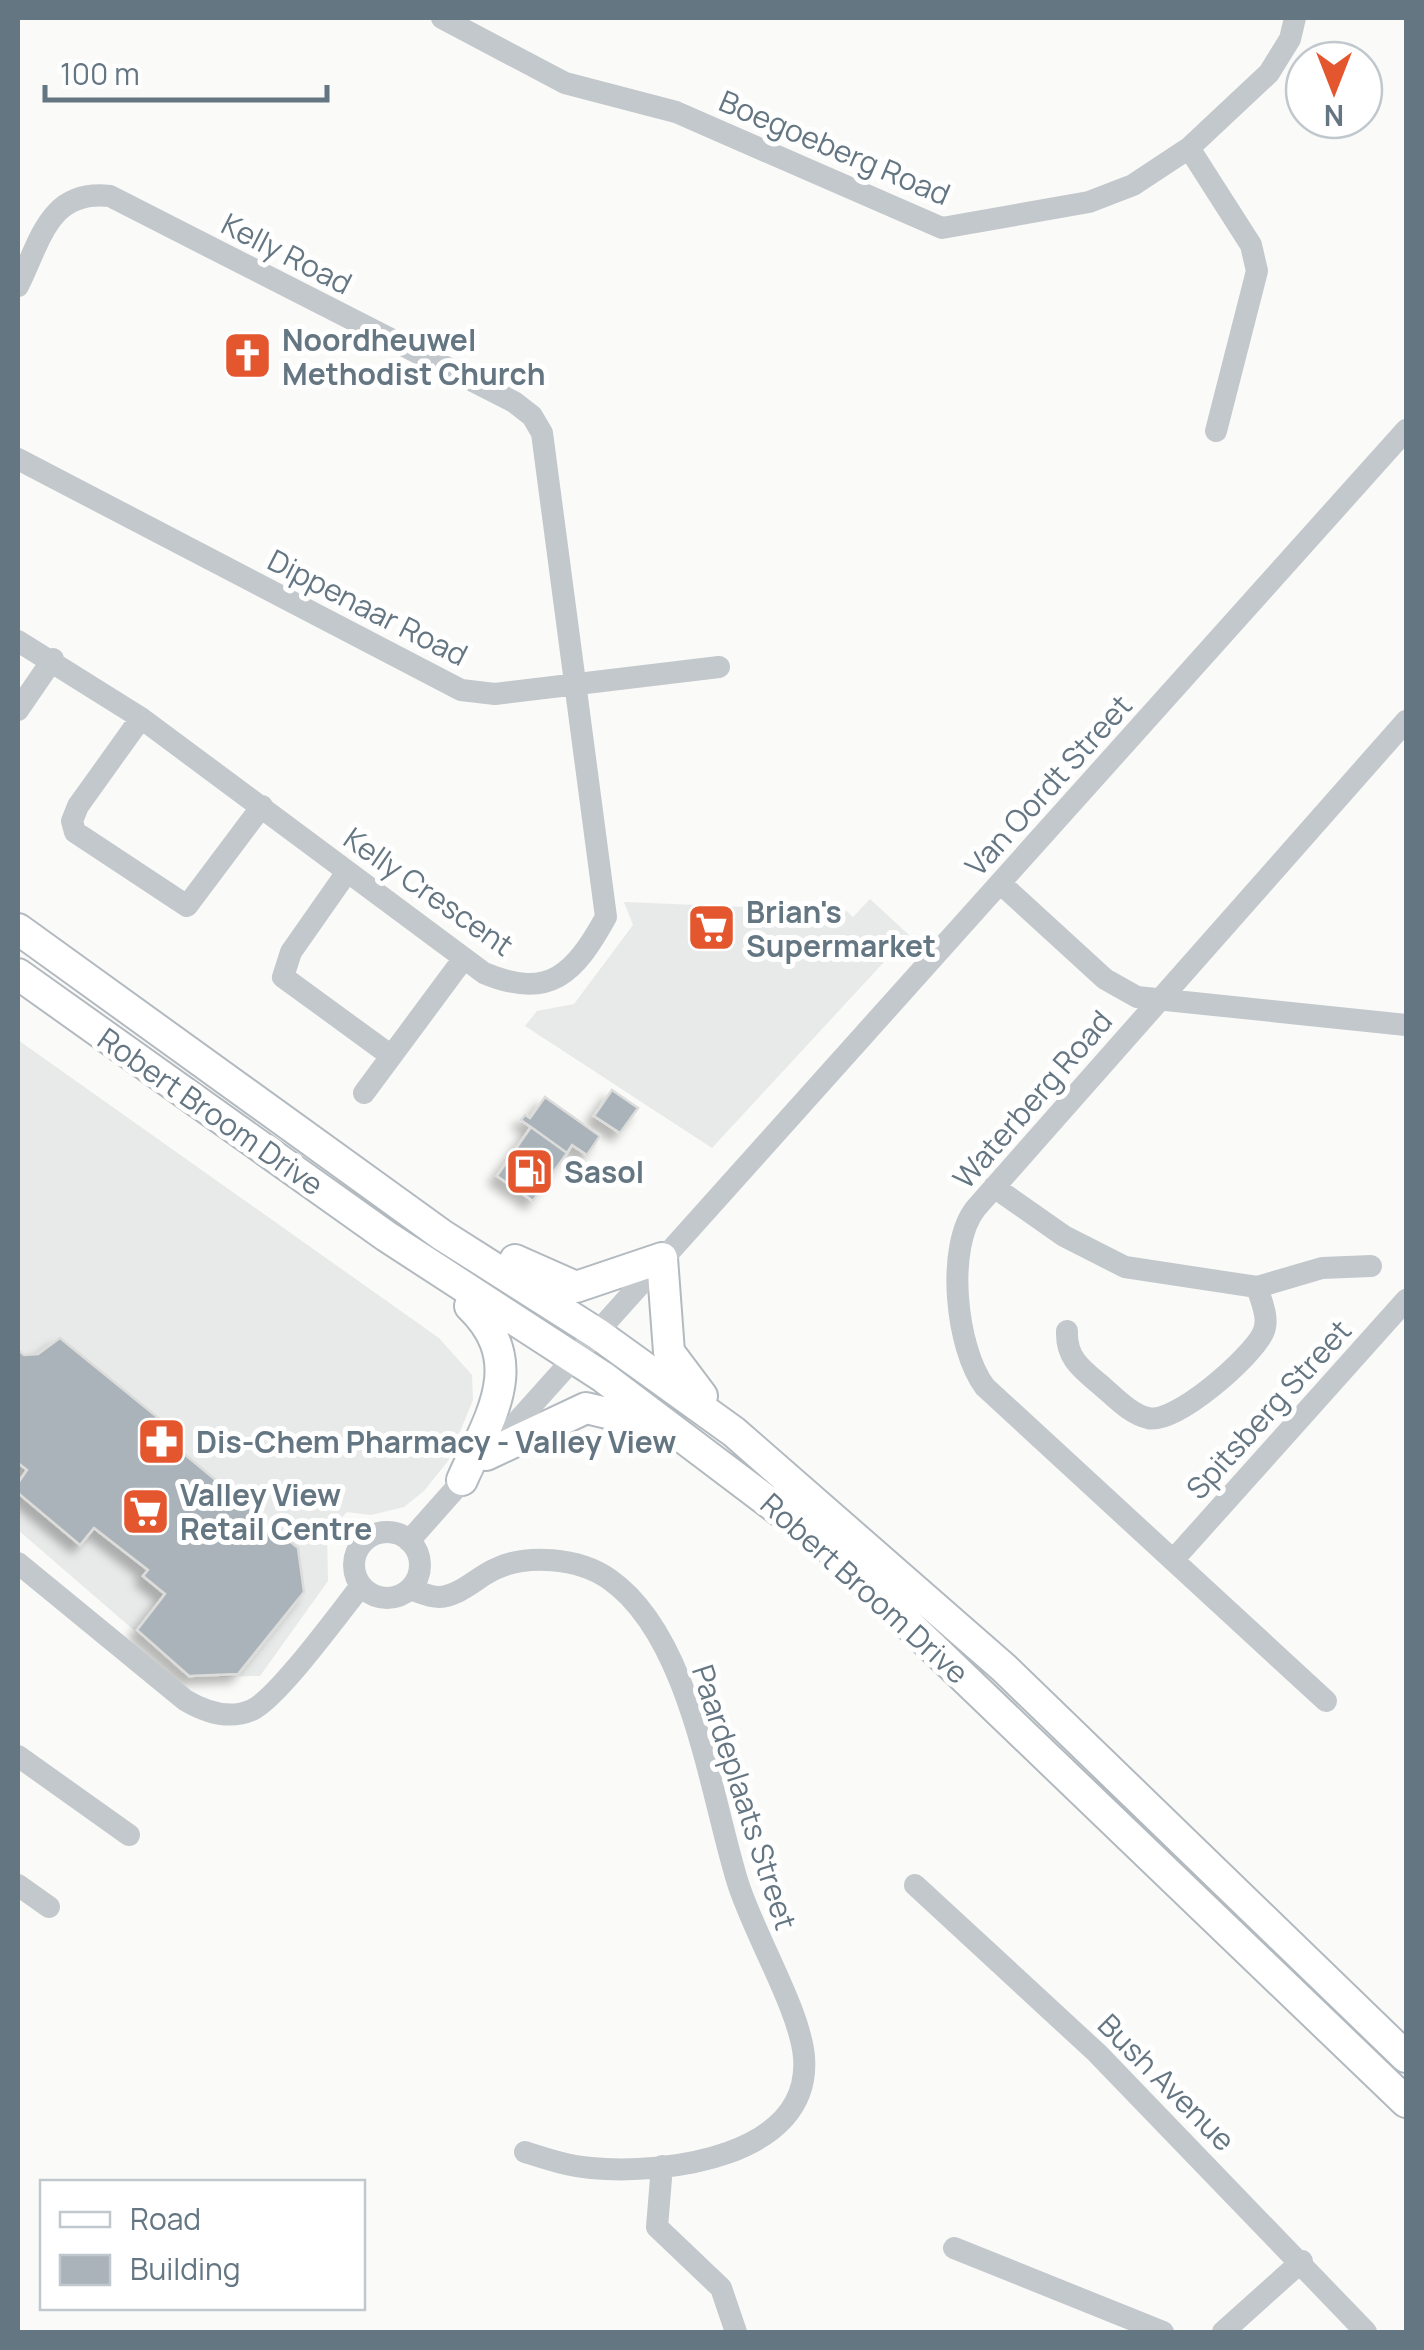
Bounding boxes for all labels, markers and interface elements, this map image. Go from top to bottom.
scale bar [45,40,328,102]
north arrow [1284,40,1384,140]
text: 100 m [60,53,140,94]
street label: Boegoeberg Road [713,80,957,214]
text: N [1324,97,1344,135]
street label: Kelly Road [215,203,359,303]
place label: Noordheuwel Methodist Church [282,319,546,394]
church icon: Noordheuwel Methodist Church [221,330,273,382]
street label: Dippenaar Road [261,539,475,675]
street label: Van Oordt Street [955,685,1141,885]
street label: Kelly Crescent [336,817,522,965]
place label: Brian's Supermarket [746,891,936,966]
supermarket icon: Brian's Supermarket [685,902,737,954]
street label: Waterberg Road [943,1001,1121,1197]
street label: Robert Broom Drive [90,1018,332,1204]
fuel station icon: Sasol [503,1145,555,1197]
place label: Sasol [564,1151,644,1192]
street label: Spitsberg Street [1176,1310,1360,1508]
pharmacy icon: Dis-Chem Pharmacy - Valley View [135,1415,187,1467]
place label: Dis-Chem Pharmacy - Valley View [196,1421,676,1462]
place label: Valley View Retail Centre [180,1474,372,1549]
street label: Robert Broom Drive [752,1484,978,1692]
supermarket icon: Valley View Retail Centre [119,1485,171,1537]
street label: Paardeplaats Street [683,1659,807,1935]
street label: Bush Avenue [1089,2004,1245,2160]
legend [40,2180,365,2310]
text: Road [130,2198,201,2239]
text: Building [130,2248,241,2289]

